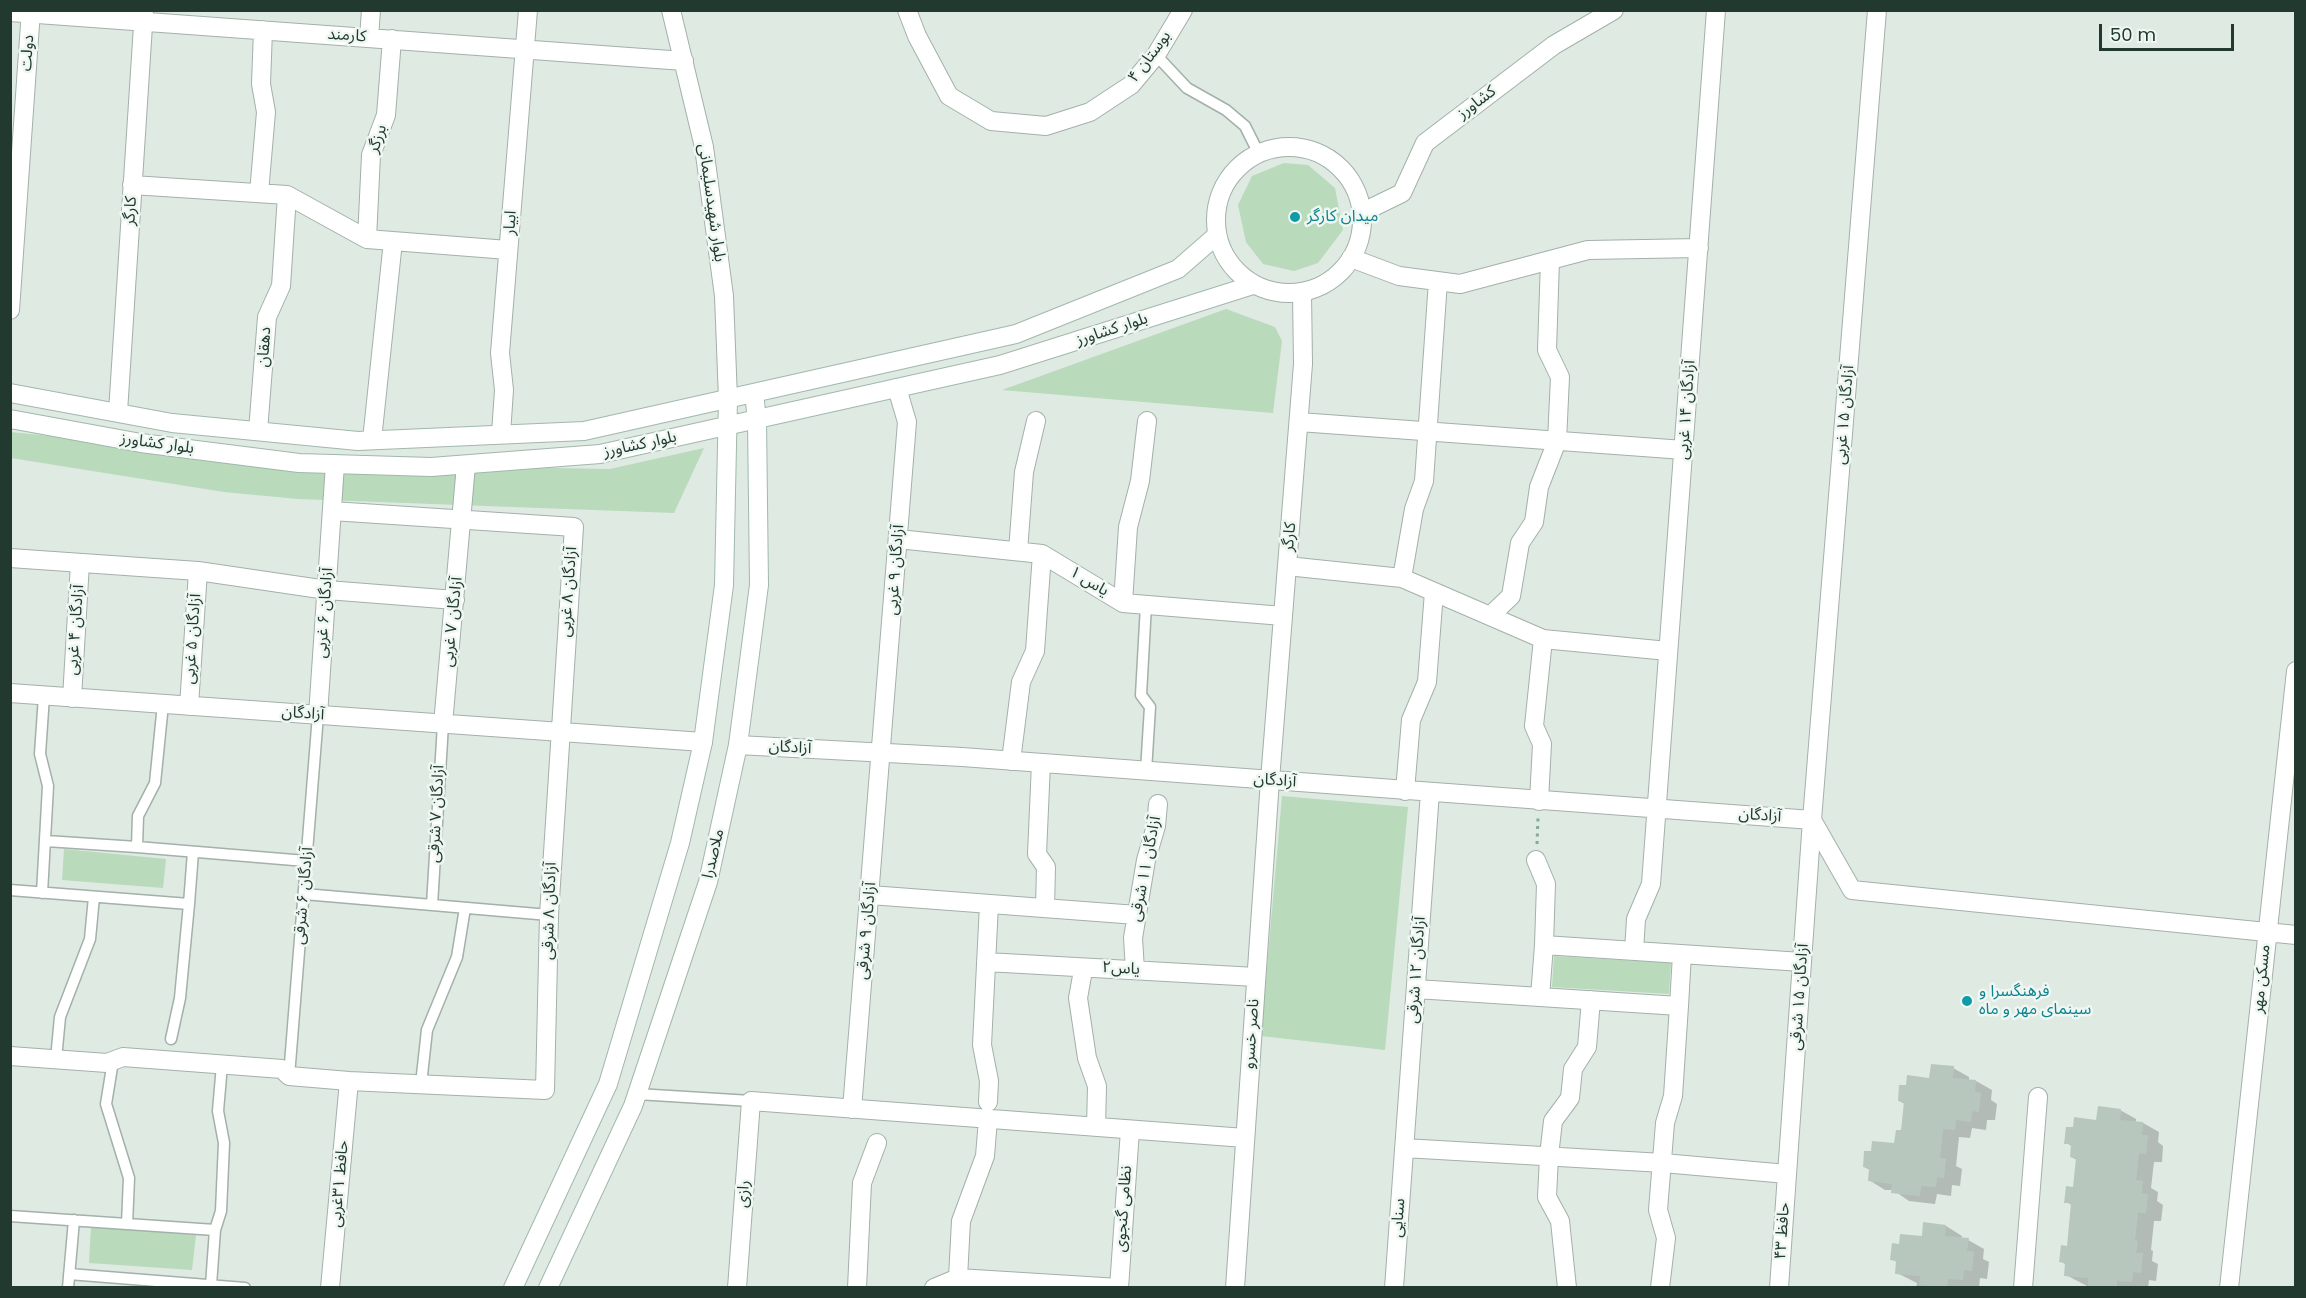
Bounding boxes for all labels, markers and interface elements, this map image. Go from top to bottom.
scale bar [2102,12,2237,50]
text: 50 m [2110,22,2156,47]
street label: کارمند [327,25,367,47]
street label: بوستان ۴ [1124,27,1176,87]
street label: دولت [17,34,39,72]
street label: کشاورز [1454,82,1500,124]
street label: برزگر [364,122,392,156]
street label: بلوار شهیدسلیمانی [693,143,729,263]
street label: کارگر [120,196,142,226]
place label: میدان کارگر [1307,207,1378,227]
street label: ابیار [501,210,521,236]
marker: میدان کارگر [1288,210,1302,224]
street label: بلوار کشاورز [1074,309,1150,351]
street label: دهقان [254,326,276,368]
street label: آزادگان ۱۴ غربی [1674,360,1700,460]
street label: آزادگان ۱۵ غربی [1831,364,1859,466]
street label: بلوار کشاورز [602,428,678,462]
street label: بلوار کشاورز [119,429,195,459]
street label: کارگر [1279,522,1301,552]
street label: آزادگان ۹ غربی [883,524,909,616]
street label: آزادگان ۸ غربی [556,546,582,638]
street label: یاس ۱ [1066,563,1112,601]
street label: آزادگان ۶ غربی [312,567,338,659]
street label: آزادگان ۷ غربی [439,576,467,668]
street label: آزادگان ۴ غربی [63,584,89,676]
street label: آزادگان ۵ غربی [180,593,206,685]
street label: آزادگان [281,703,325,725]
street label: آزادگان [768,737,812,759]
street label: آزادگان ۷ شرقی [425,765,449,863]
street label: آزادگان [1253,770,1297,792]
street label: آزادگان [1738,805,1782,827]
street label: آزادگان ۱۱ شرقی [1126,815,1166,923]
street label: ملاصدرا [699,827,729,881]
street label: آزادگان ۶ شرقی [290,846,318,946]
street label: آزادگان ۸ شرقی [539,862,561,960]
street label: آزادگان ۹ شرقی [853,881,881,981]
street label: آزادگان ۱۲ شرقی [1404,916,1430,1024]
street label: آزادگان ۱۵ شرقی [1787,943,1813,1051]
street label: مسکن مهر [2249,944,2275,1014]
street label: یاس۲ [1102,958,1140,980]
place label: فرهنگسرا و سینمای مهر و ماه [1979,982,2091,1020]
marker: فرهنگسرا و سینمای مهر و ماه [1960,994,1974,1008]
street label: ناصر خسرو [1240,998,1264,1070]
street label: حافظ ۳۱غربی [327,1140,353,1228]
street label: نظامی گنجوی [1111,1165,1137,1253]
street label: رازی [733,1180,755,1208]
street label: سنایی [1388,1198,1410,1238]
street label: حافظ ۴۳ [1771,1202,1795,1260]

